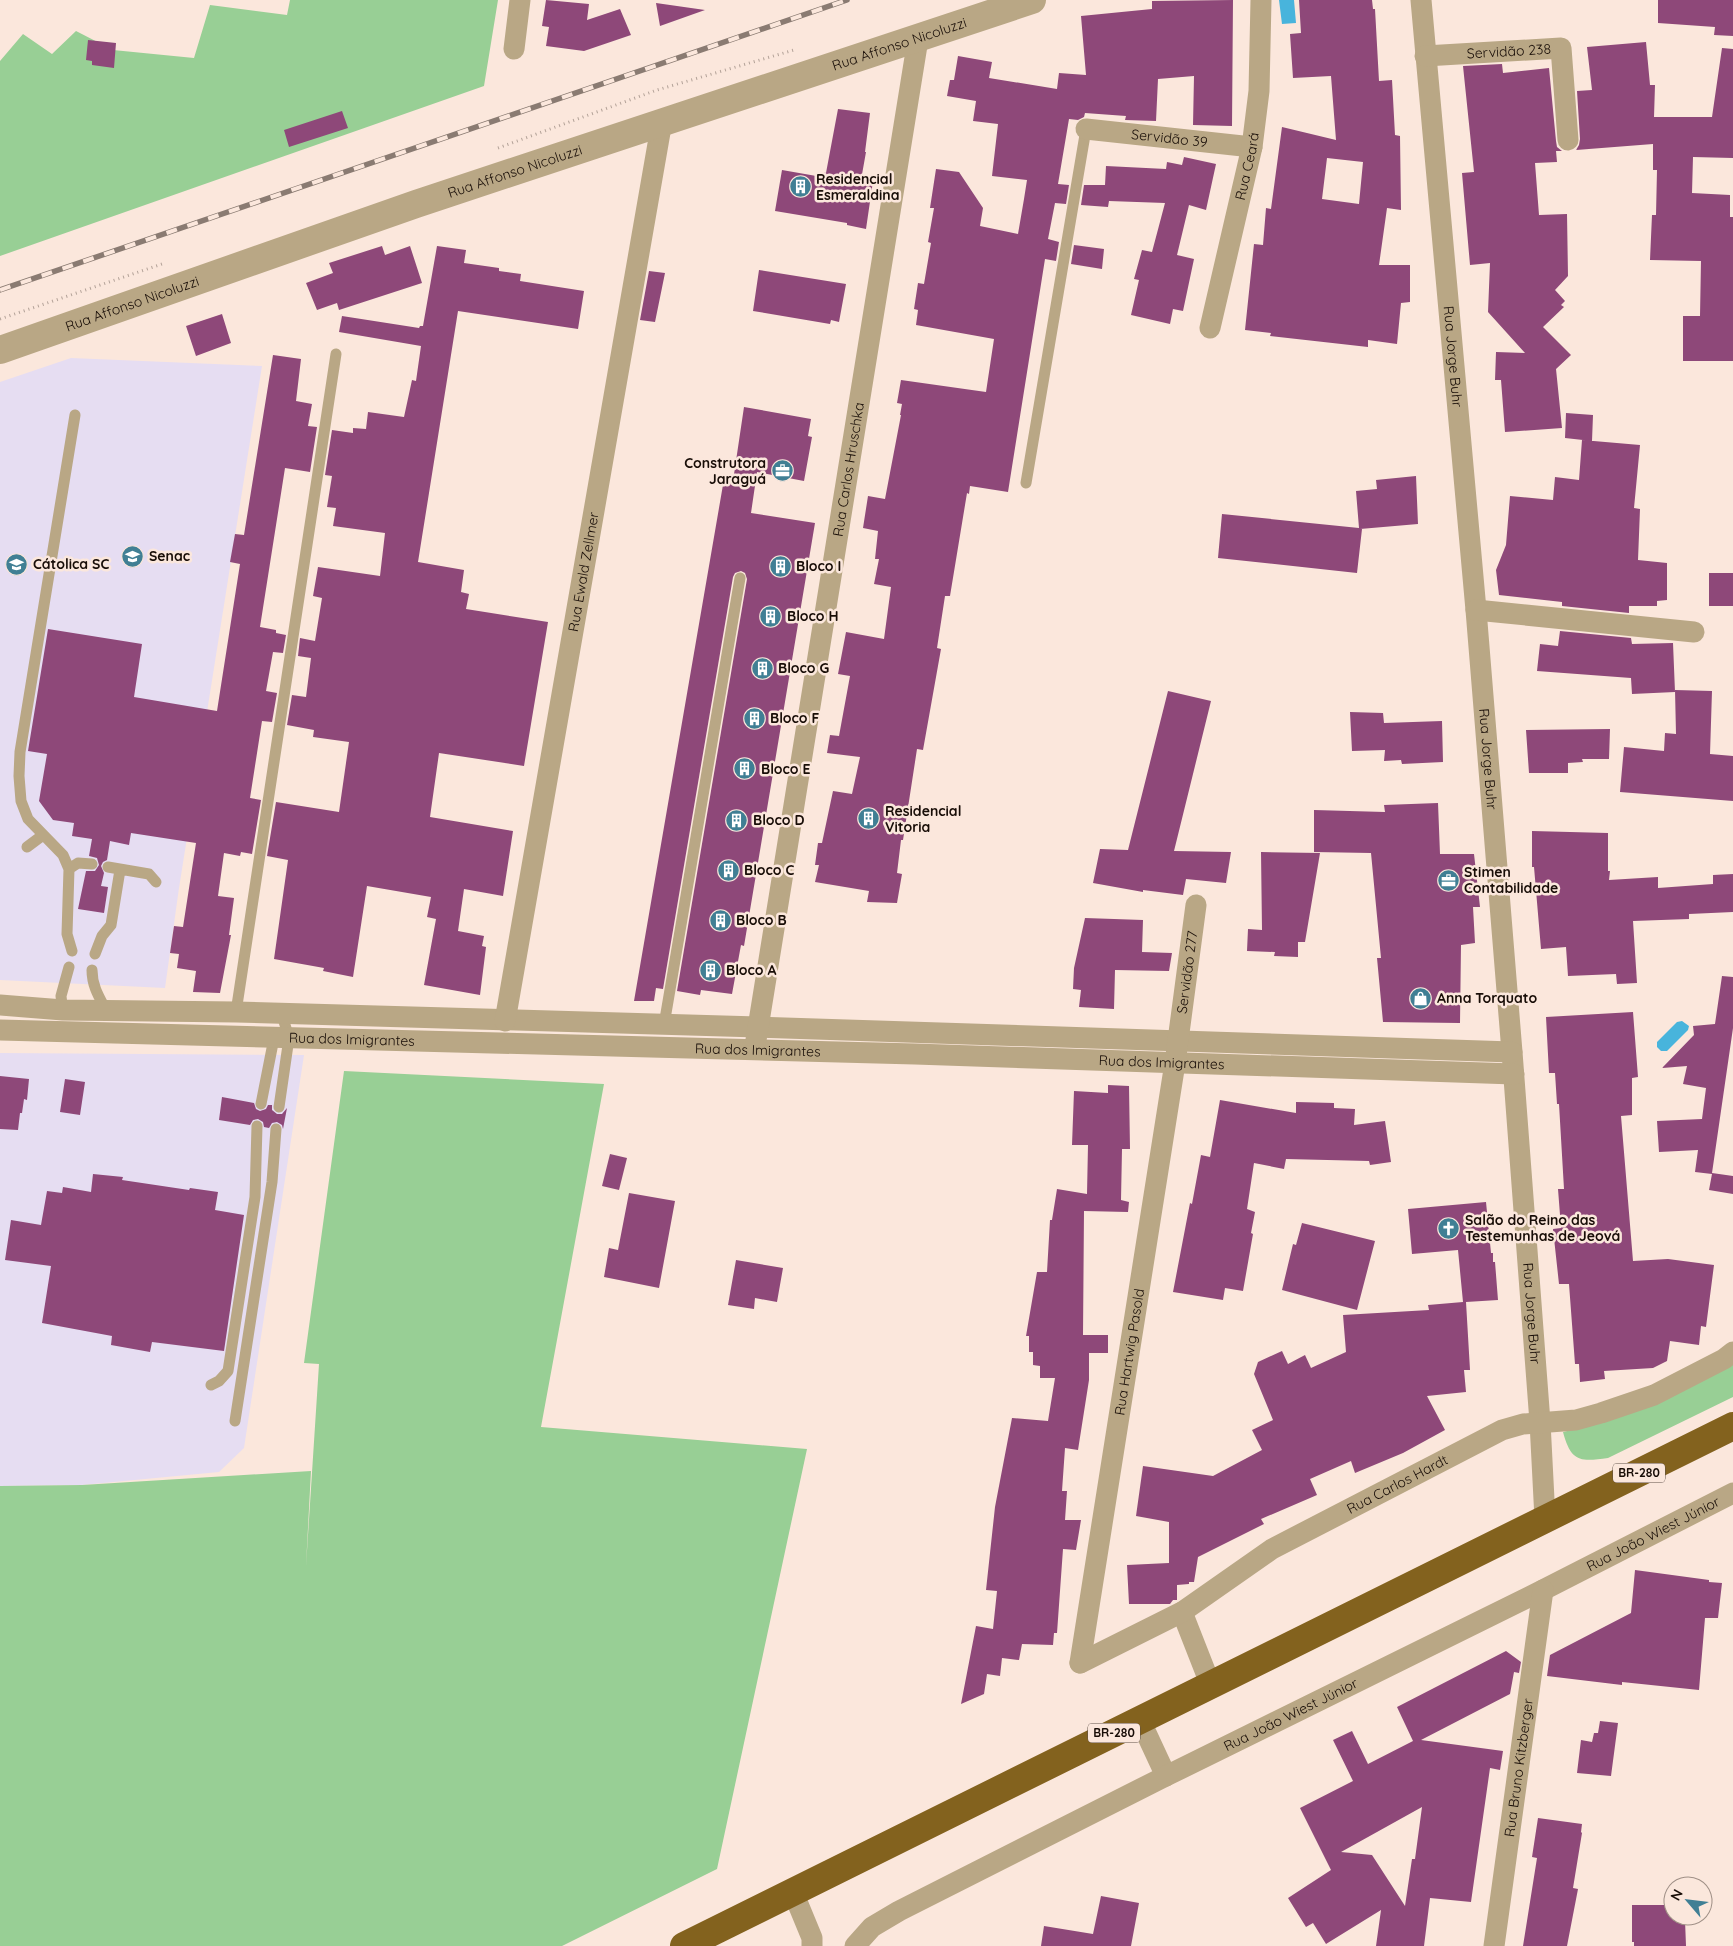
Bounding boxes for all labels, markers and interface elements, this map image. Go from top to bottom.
street label: Rua Affonso Nicoluzzi [830,13,969,75]
street label: Servidão 238 [1466,40,1551,63]
street label: Servidão 39 [1130,125,1209,151]
street label: Rua Ceará [1231,131,1263,202]
street label: Rua Affonso Nicoluzzi [445,141,584,202]
place label: Residencial Esmeraldina [816,170,900,204]
building icon: Residencial Esmeraldina [788,175,812,199]
street label: Rua Affonso Nicoluzzi [63,272,201,335]
street label: Rua Jorge Buhr [1440,305,1467,409]
street label: Rua Carlos Hruschka [829,401,868,538]
place label: Construtora Jaraguá [684,454,766,488]
office icon: Construtora Jaraguá [770,459,794,483]
street label: Rua Ewald Zellmer [564,510,603,633]
school or university icon: Senac [121,544,145,568]
place label: Senac [149,547,190,565]
school or university icon: Cátolica SC [5,552,29,576]
building icon: Bloco I [768,554,792,578]
place label: Cátolica SC [33,555,109,573]
place label: Bloco I [796,557,841,575]
building icon: Bloco H [759,604,783,628]
place label: Bloco H [787,607,839,625]
building icon: Bloco G [750,656,774,680]
place label: Bloco G [778,659,829,677]
building icon: Bloco F [742,706,766,730]
street label: Rua Jorge Buhr [1475,708,1501,811]
place label: Bloco F [770,709,819,727]
building icon: Bloco E [733,757,757,781]
place label: Bloco E [761,760,810,778]
place label: Residencial Vitoria [885,802,961,836]
building icon: Residencial Vitoria [857,807,881,831]
building icon: Bloco D [725,808,749,832]
place label: Bloco D [753,811,804,829]
building icon: Bloco C [716,858,740,882]
place label: Bloco C [744,861,794,879]
place label: Stimen Contabilidade [1464,863,1558,897]
office icon: Stimen Contabilidade [1436,868,1460,892]
building icon: Bloco B [708,908,732,932]
place label: Bloco B [736,911,787,929]
street label: Servidão 277 [1173,930,1201,1015]
building icon: Bloco A [698,958,722,982]
place label: Bloco A [726,961,776,979]
shop icon: Anna Torquato [1409,986,1433,1010]
place label: Anna Torquato [1437,989,1537,1007]
street label: Rua dos Imigrantes [289,1029,415,1050]
street label: Rua dos Imigrantes [695,1039,821,1061]
street label: Rua dos Imigrantes [1098,1051,1225,1073]
place label: Salão do Reino das Testemunhas de Jeová [1465,1211,1620,1245]
church icon: Salão do Reino das Testemunhas de Jeová [1437,1216,1461,1240]
street label: Rua Jorge Buhr [1519,1262,1545,1365]
street label: Rua Hartwig Pasold [1110,1287,1148,1417]
street label: Rua Carlos Hardt [1344,1450,1451,1518]
road number: BR-280 [1613,1464,1665,1482]
street label: Rua João Wiest Júnior [1583,1492,1723,1575]
street label: Rua João Wiest Júnior [1221,1674,1361,1755]
street label: Rua Bruno Kitzberger [1500,1697,1537,1838]
road number: BR-280 [1088,1724,1140,1742]
north arrow [1663,1876,1713,1926]
text: N [1666,1886,1687,1904]

